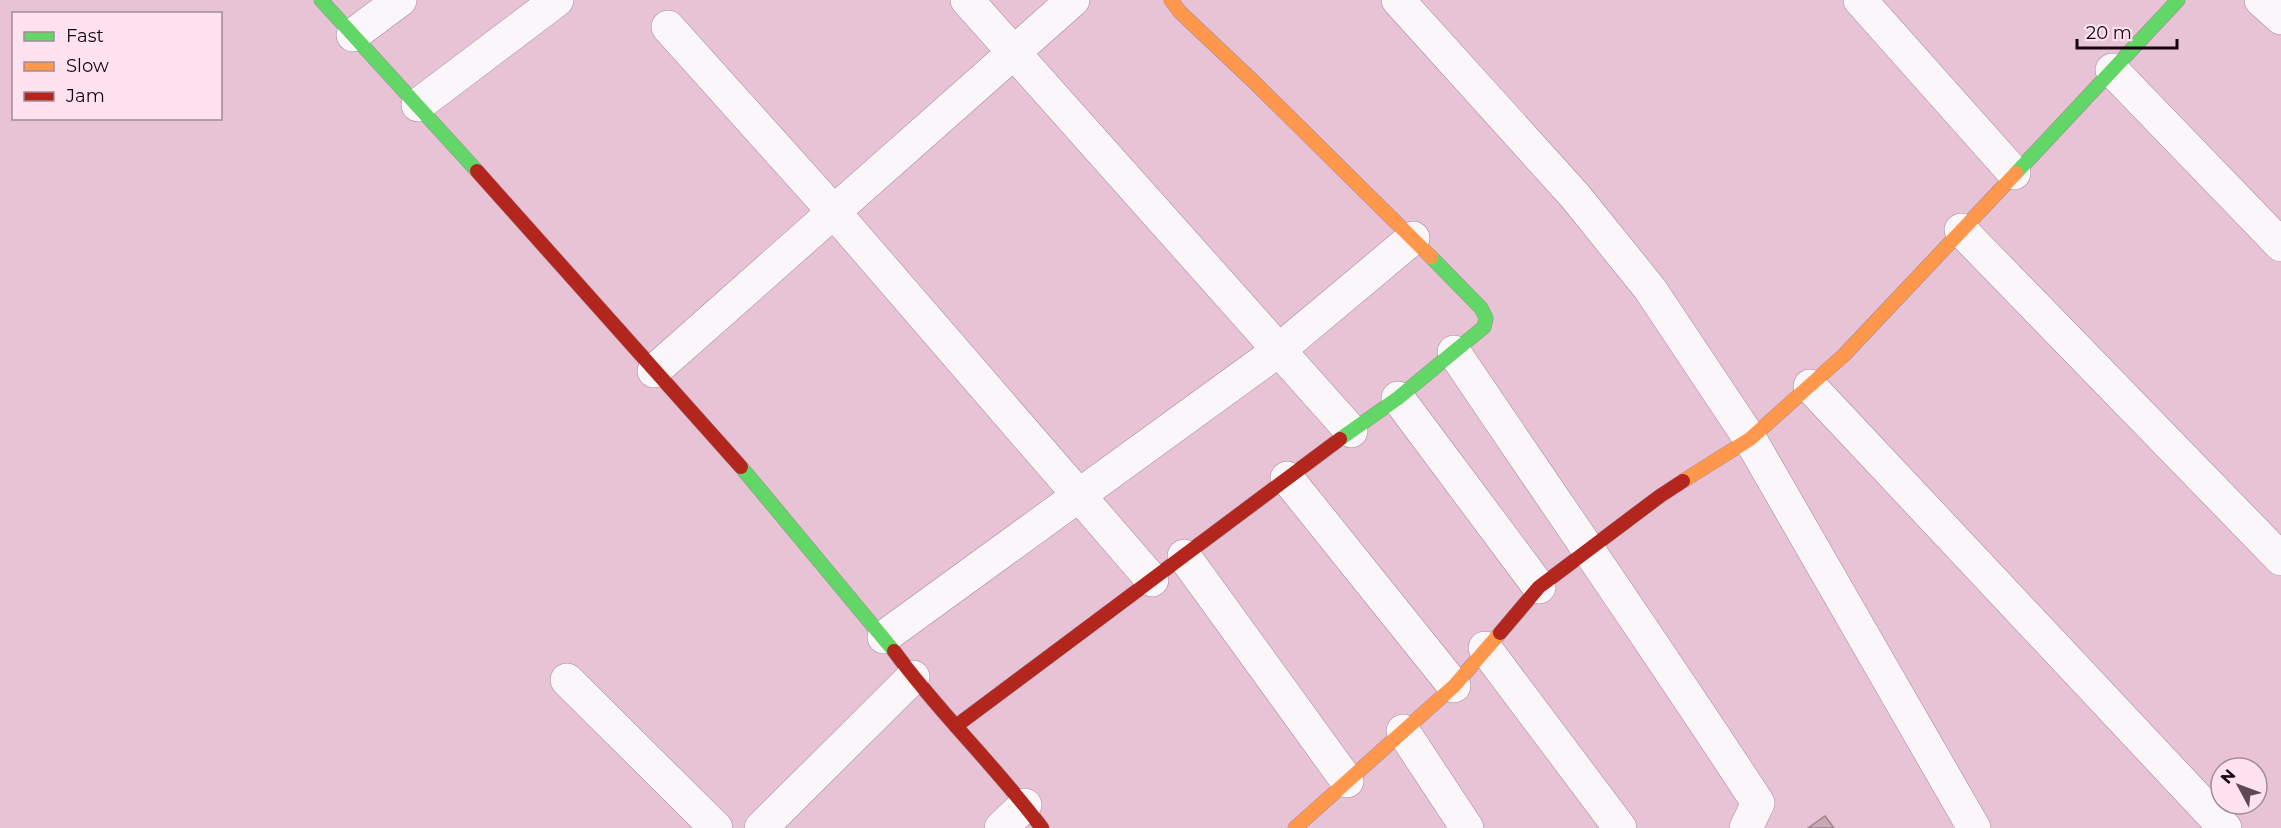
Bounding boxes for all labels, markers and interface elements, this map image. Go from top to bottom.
legend [12,12,222,120]
scale bar [2077,12,2178,50]
text: 20 m [2086,22,2132,44]
text: Fast [66,25,104,47]
text: Slow [66,55,109,77]
text: Jam [65,85,105,107]
north arrow [2209,756,2269,816]
text: N [2217,765,2239,788]

